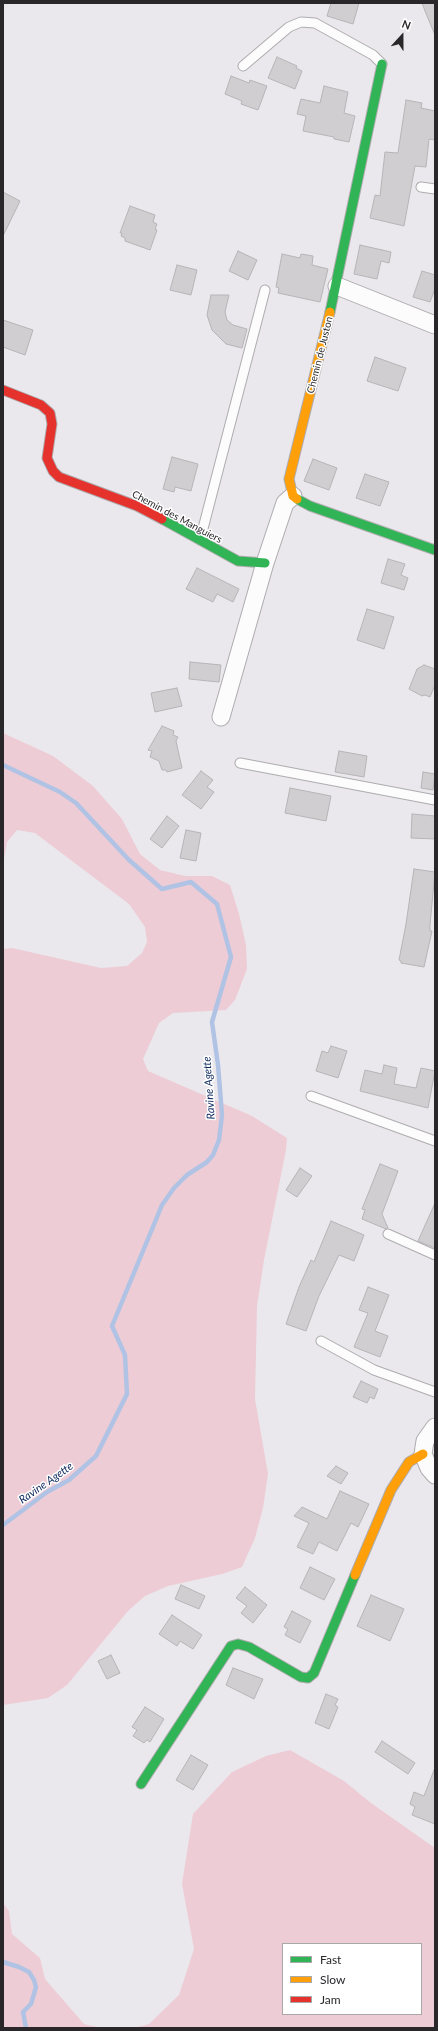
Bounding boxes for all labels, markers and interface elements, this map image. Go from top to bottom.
north arrow [382,16,422,56]
text: N [400,17,413,32]
street label: Chemin de Juston [305,315,335,395]
street label: Chemin des Manguiers [130,488,224,546]
water label: Ravine Agette [200,1056,218,1120]
water label: Ravine Agette [16,1460,76,1506]
legend [282,1943,422,2015]
text: Fast [320,1952,341,1967]
text: Slow [320,1972,345,1987]
text: Jam [320,1992,341,2007]

